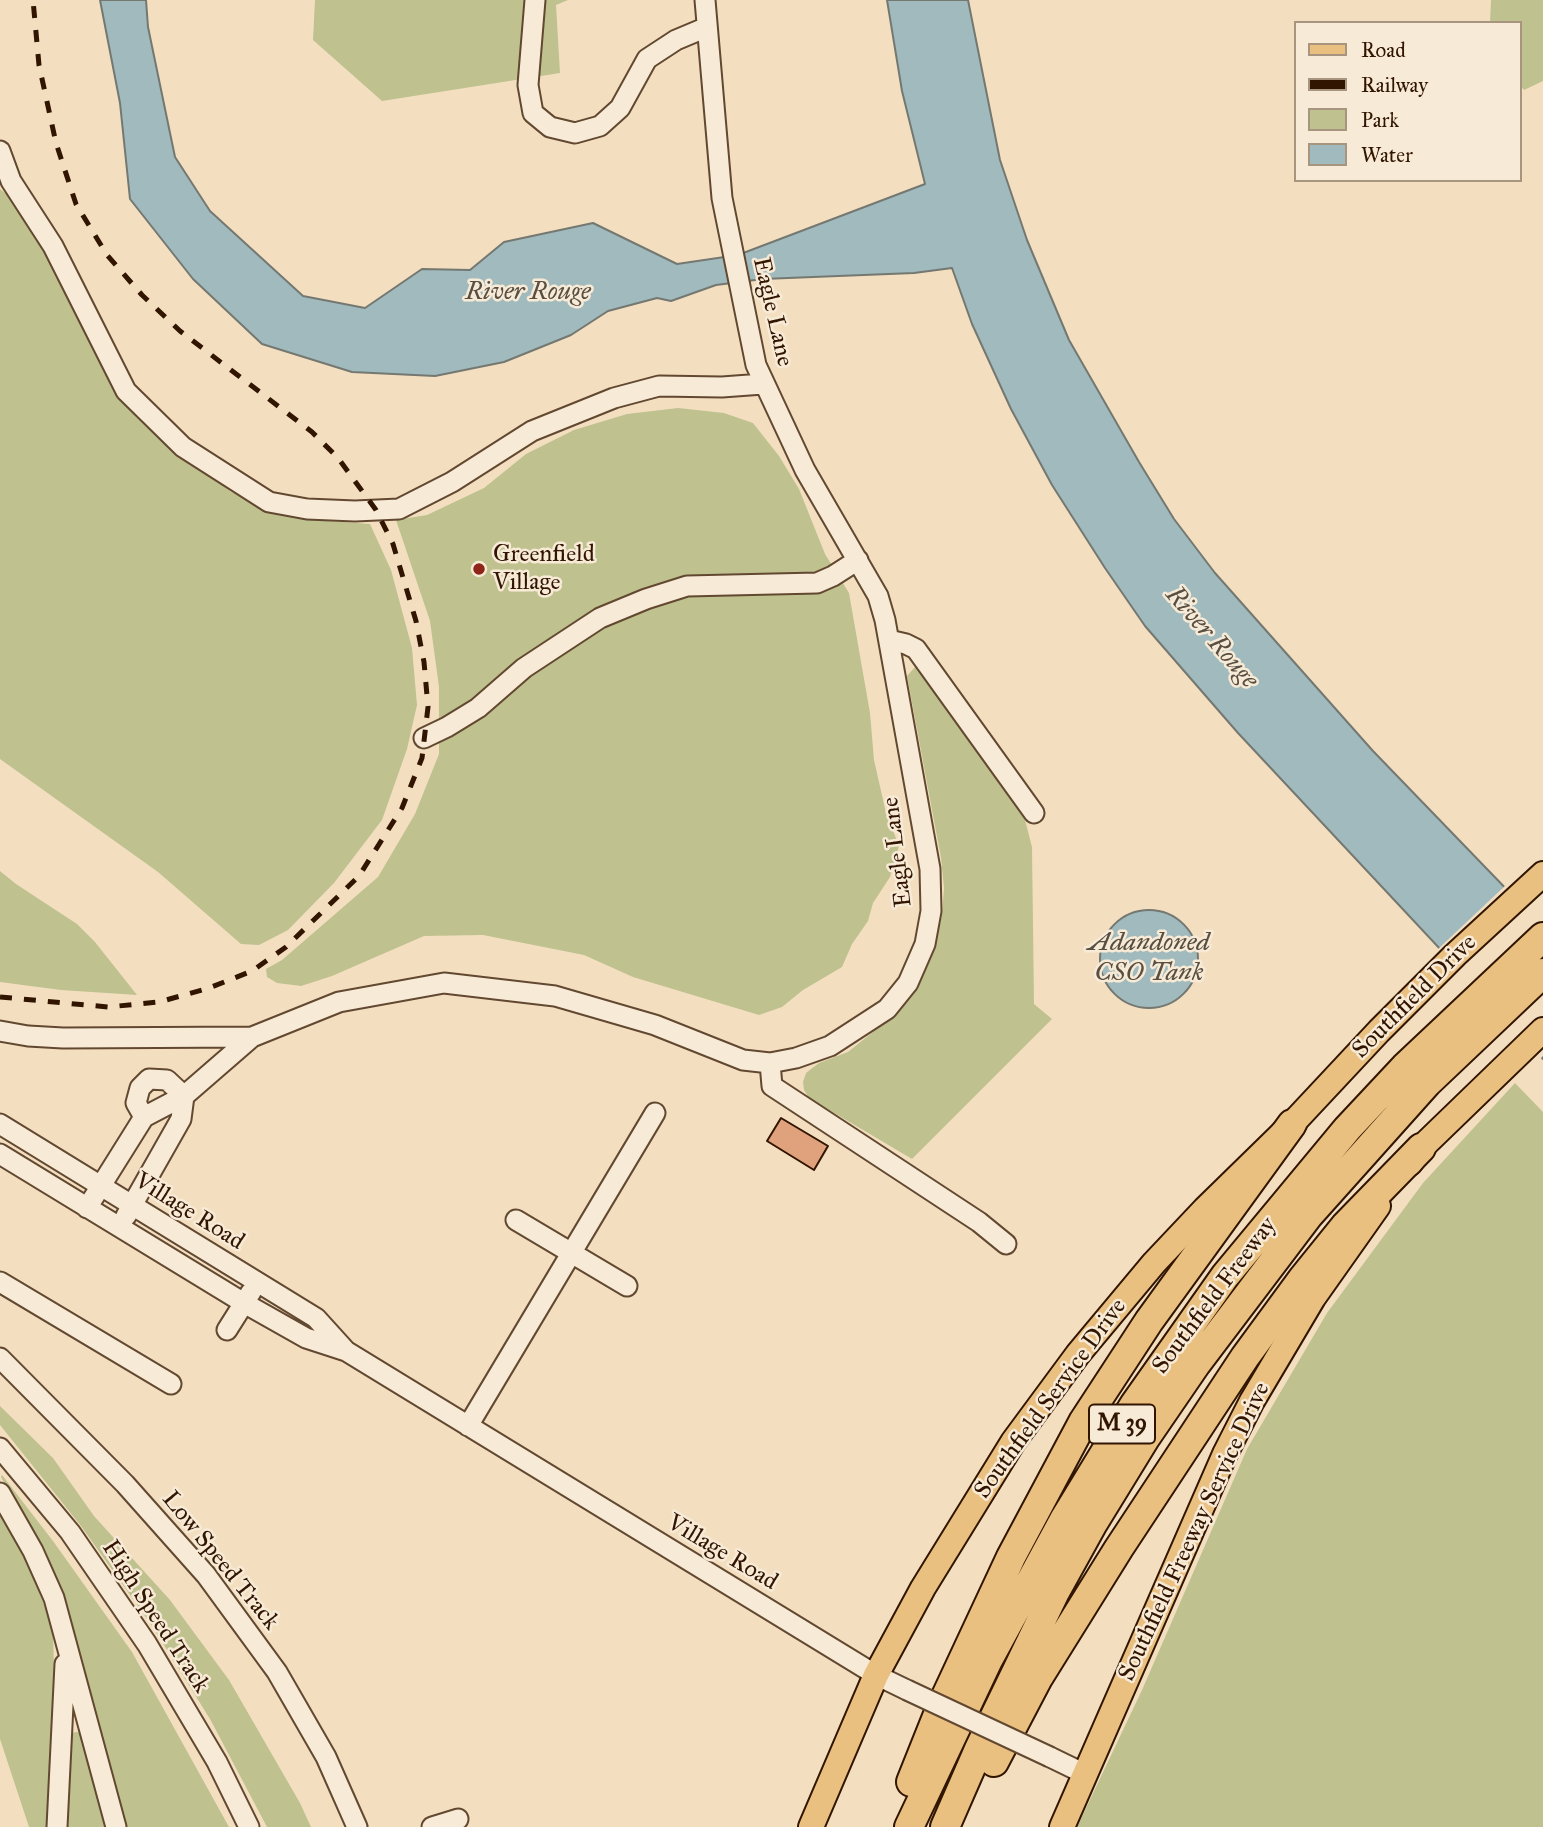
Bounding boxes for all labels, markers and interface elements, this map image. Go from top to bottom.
legend [1294,21,1522,182]
text: Road [1361,37,1406,63]
text: Railway [1361,72,1428,98]
text: Park [1361,107,1399,133]
text: Water [1361,142,1413,168]
street label: Eagle Lane [745,255,799,369]
water label: River Rouge [465,277,591,309]
place label: Greenfield Village [493,541,595,597]
marker: Greenfield Village [471,561,487,577]
water label: River Rouge [1158,580,1264,696]
street label: Eagle Lane [877,795,919,909]
water label: Adandoned CSO Tank [1088,928,1210,990]
street label: Southfield Drive [1347,929,1483,1065]
street label: Village Road [129,1167,249,1257]
street label: Southfield Freeway [1147,1212,1283,1380]
street label: Southfield Service Drive [969,1293,1133,1505]
street label: Southfield Freeway Service Drive [1113,1378,1277,1686]
road number: M 39 [1089,1404,1155,1443]
street label: Low Speed Track [155,1486,285,1636]
street label: Village Road [661,1509,783,1597]
street label: High Speed Track [95,1535,215,1699]

